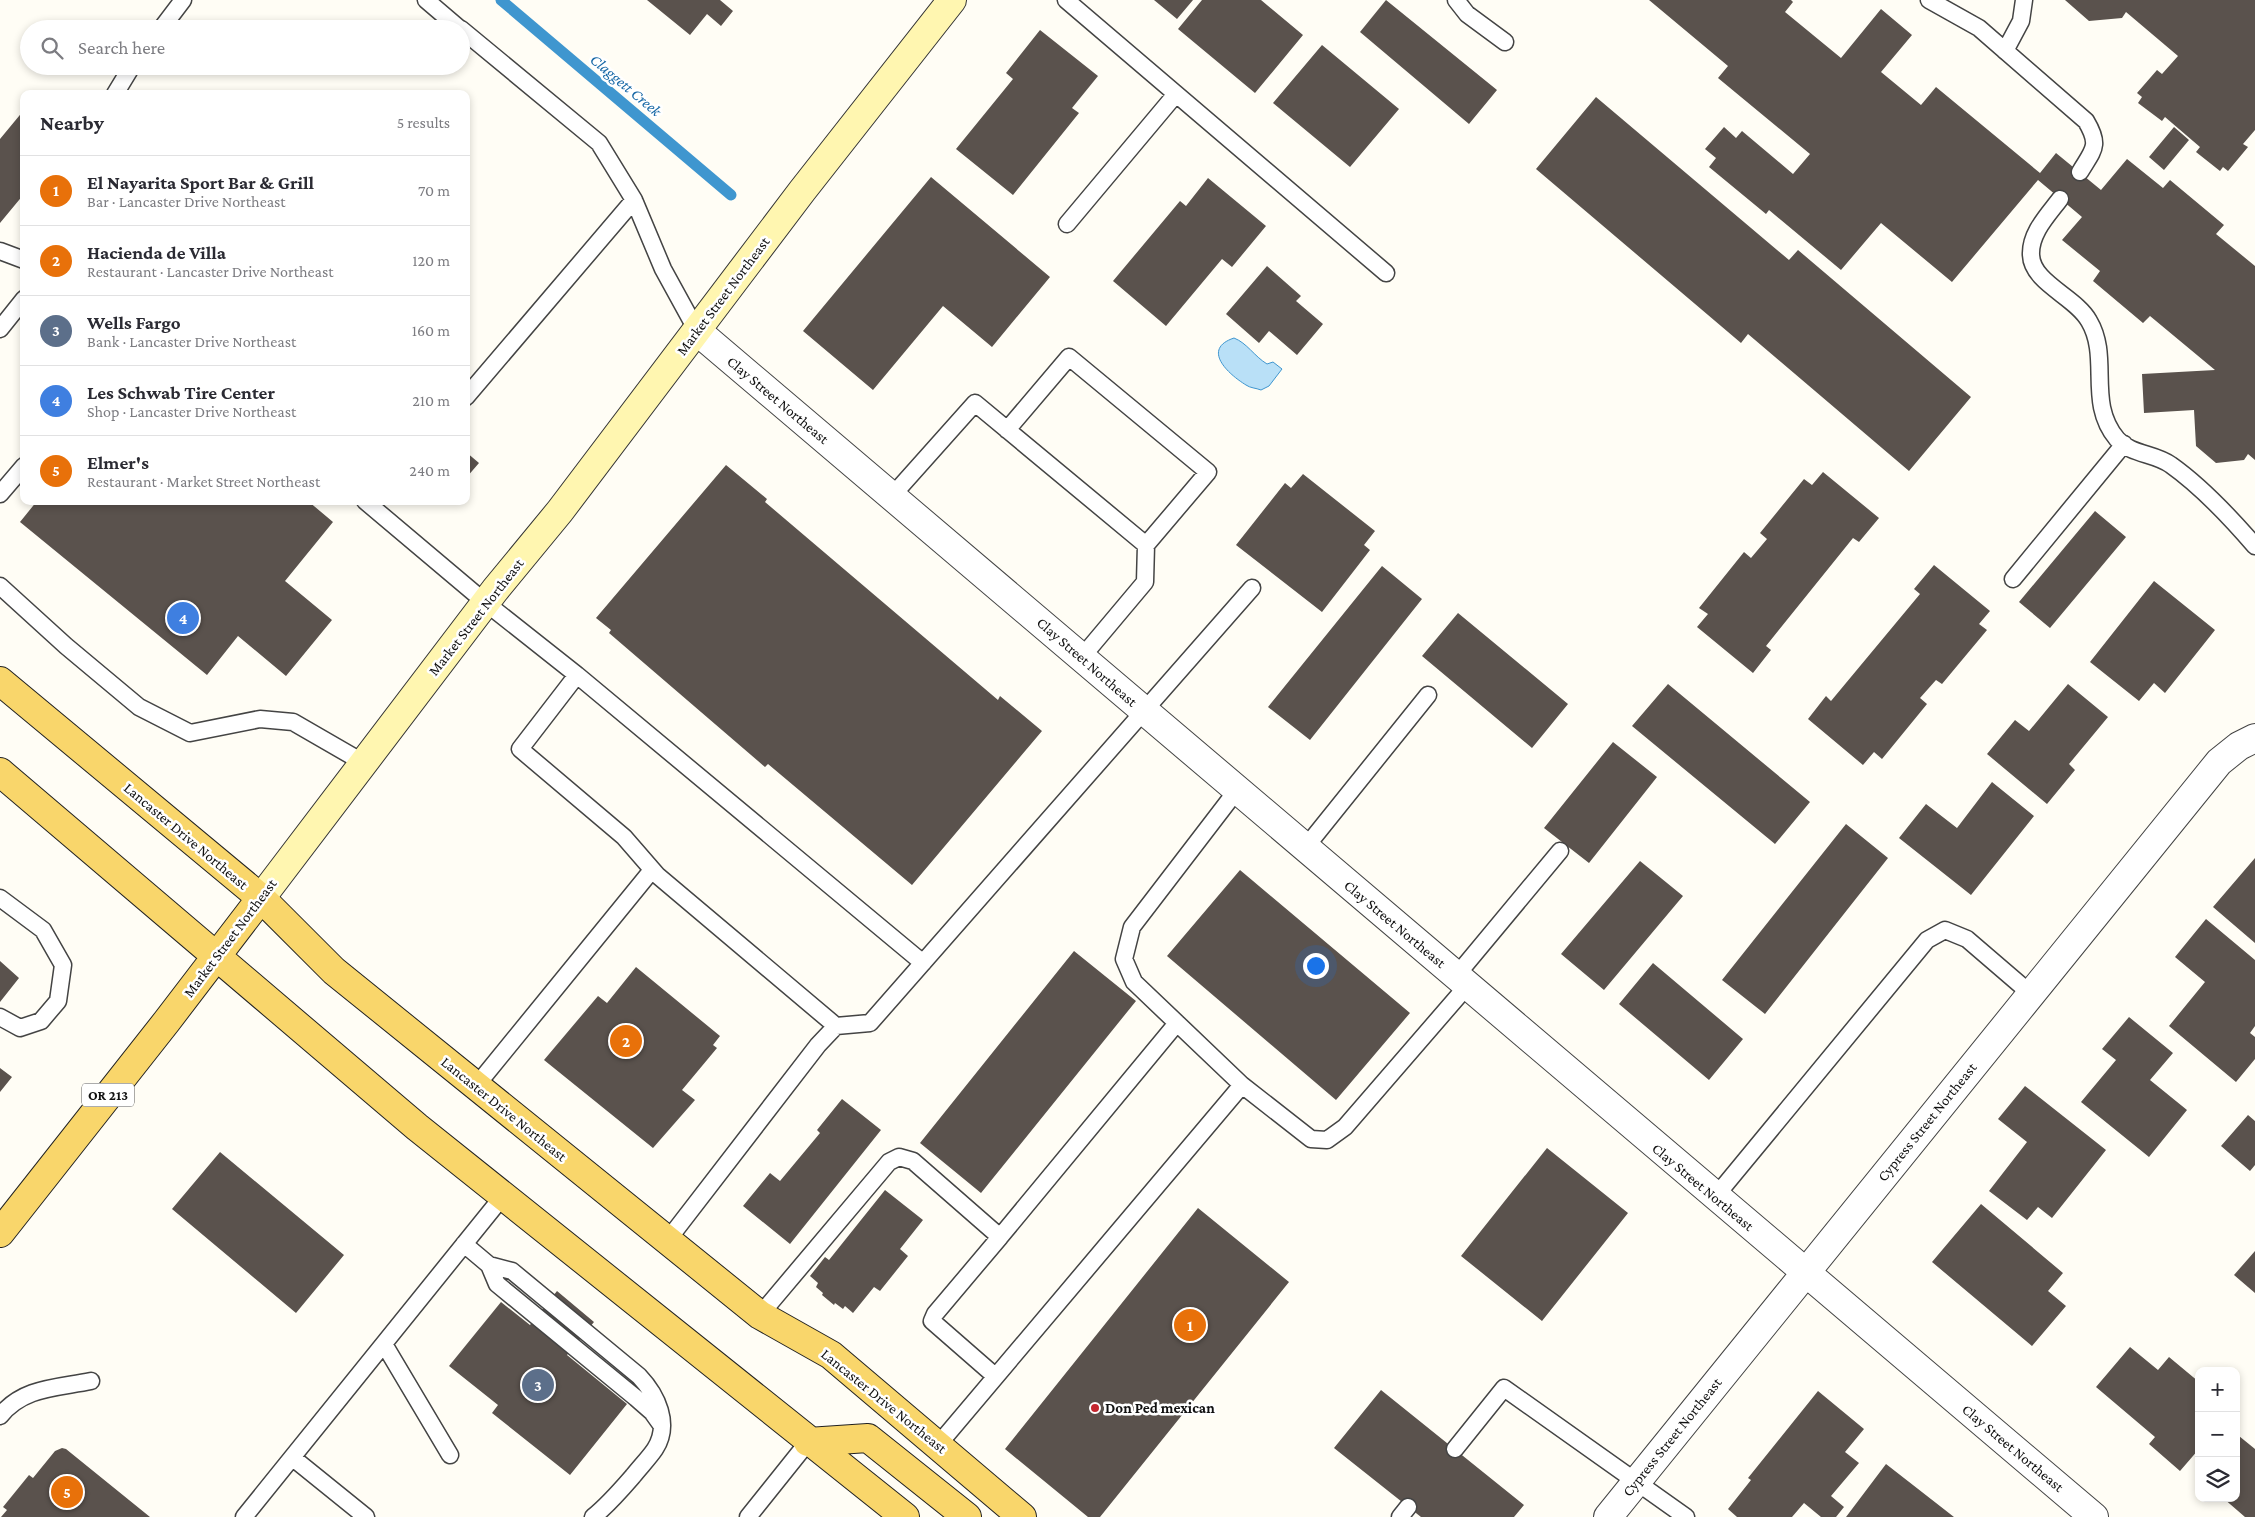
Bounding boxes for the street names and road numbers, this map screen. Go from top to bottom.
street label: Market Street Northeast [673,233,773,358]
street label: Clay Street Northeast [723,353,833,448]
street label: Market Street Northeast [425,555,527,679]
street label: Clay Street Northeast [1033,614,1141,711]
street label: Lancaster Drive Northeast [121,780,252,893]
street label: Market Street Northeast [180,875,280,1000]
street label: Clay Street Northeast [1340,877,1450,972]
street label: Lancaster Drive Northeast [438,1054,571,1165]
street label: Cypress Street Northeast [1874,1059,1981,1185]
road number: OR 213 [82,1084,134,1106]
street label: Clay Street Northeast [1648,1140,1758,1235]
street label: Lancaster Drive Northeast [818,1346,951,1457]
street label: Cypress Street Northeast [1619,1374,1726,1500]
street label: Clay Street Northeast [1958,1401,2068,1496]

